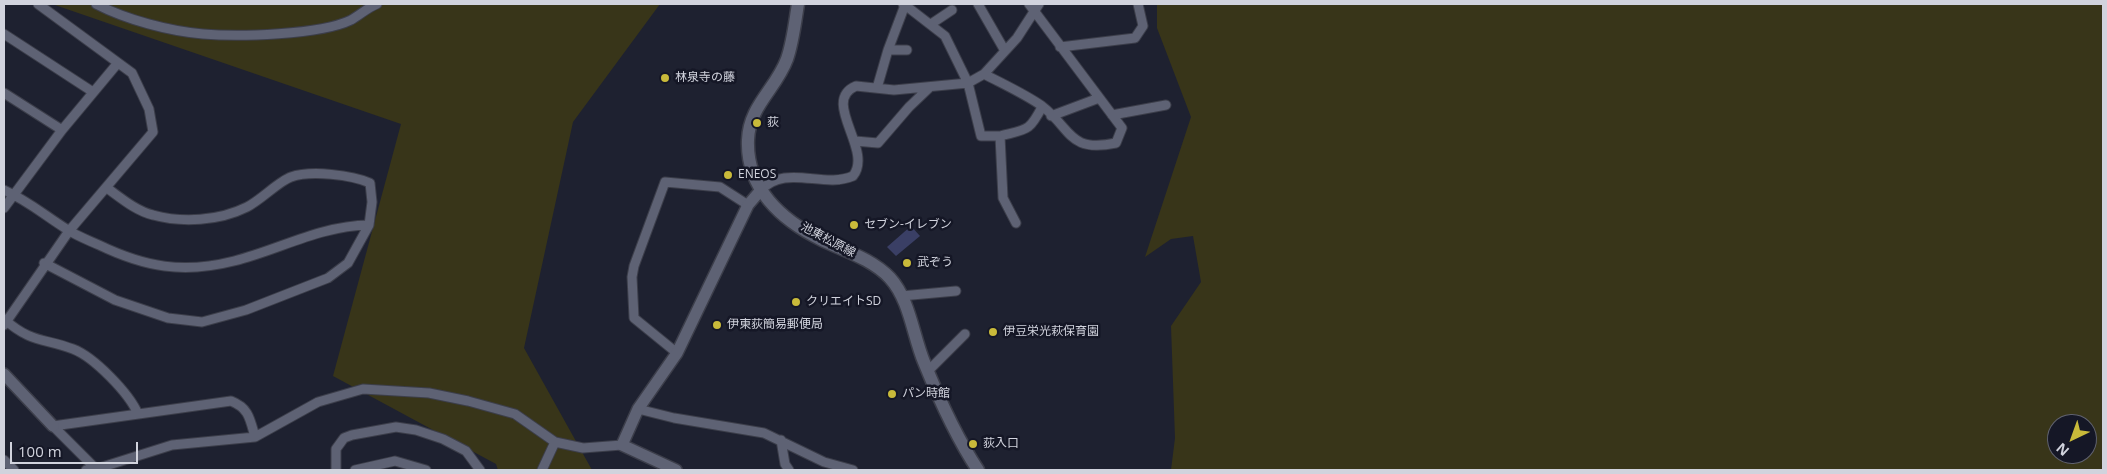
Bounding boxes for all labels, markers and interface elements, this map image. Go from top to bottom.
place label: 林泉寺の藤 [675,71,735,85]
marker: 林泉寺の藤 [659,72,671,84]
place label: 荻 [767,116,779,130]
marker: 荻 [751,117,763,129]
place label: ENEOS [738,168,776,182]
marker: ENEOS [722,169,734,181]
place label: セブン-イレブン [864,218,952,232]
marker: セブン-イレブン [848,219,860,231]
street label: 池東松原線 [798,220,858,260]
place label: 武ぞう [917,256,953,270]
marker: 武ぞう [901,257,913,269]
place label: クリエイトSD [806,295,881,309]
marker: クリエイトSD [790,296,802,308]
place label: 伊東荻簡易郵便局 [727,318,823,332]
marker: 伊東荻簡易郵便局 [711,319,723,331]
place label: 伊豆栄光萩保育園 [1003,325,1099,339]
marker: 伊豆栄光萩保育園 [987,326,999,338]
place label: パン時館 [902,387,950,401]
marker: パン時館 [886,388,898,400]
north arrow [2047,414,2097,464]
scale bar [12,432,140,464]
place label: 荻入口 [983,437,1019,451]
marker: 荻入口 [967,438,979,450]
text: N [2052,439,2073,461]
text: 100 m [18,441,62,461]

